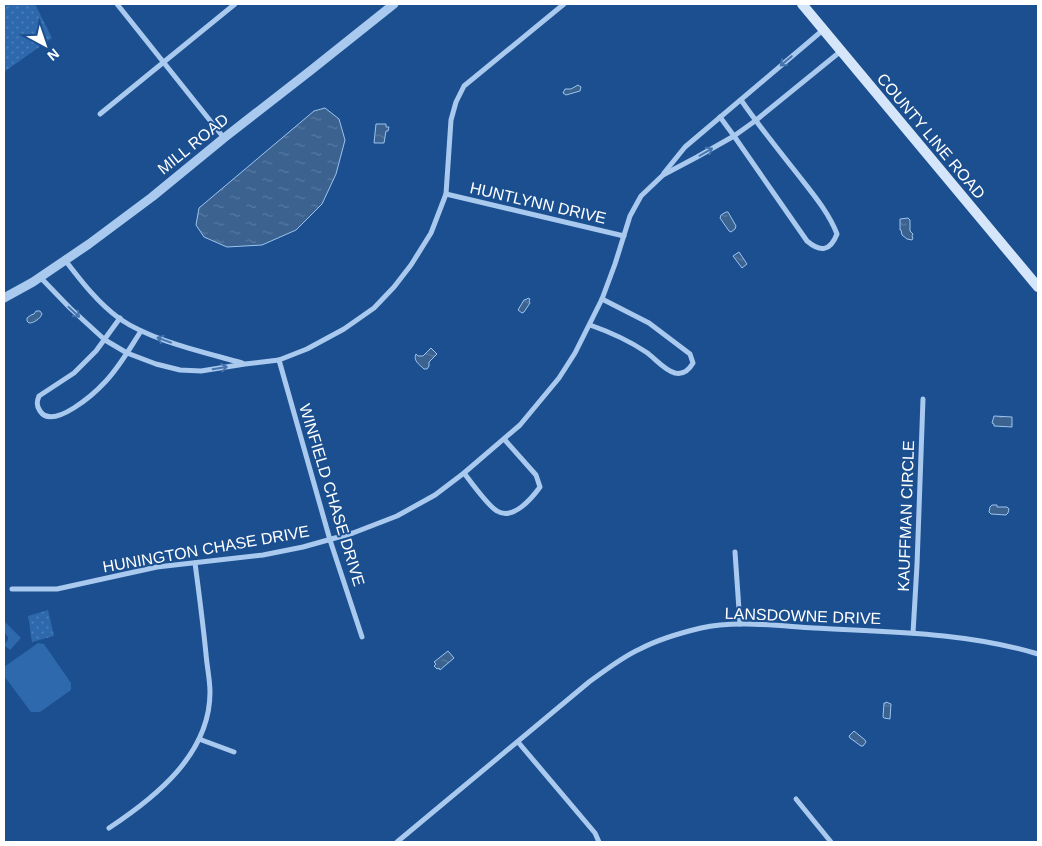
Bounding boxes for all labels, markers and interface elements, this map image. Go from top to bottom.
north arrow [20,20,70,70]
text: N [44,46,62,64]
one-way arrow [780,56,793,67]
street label: COUNTY LINE ROAD [874,70,988,202]
street label: MILL ROAD [154,110,232,178]
one-way arrow [698,147,713,157]
street label: HUNTLYNN DRIVE [468,179,608,227]
one-way arrow [68,306,81,318]
one-way arrow [157,335,173,344]
one-way arrow [211,363,227,373]
street label: WINFIELD CHASE DRIVE [296,402,368,588]
street label: KAUFFMAN CIRCLE [895,440,917,592]
street label: HUNINGTON CHASE DRIVE [101,522,311,576]
street label: LANSDOWNE DRIVE [725,605,881,627]

